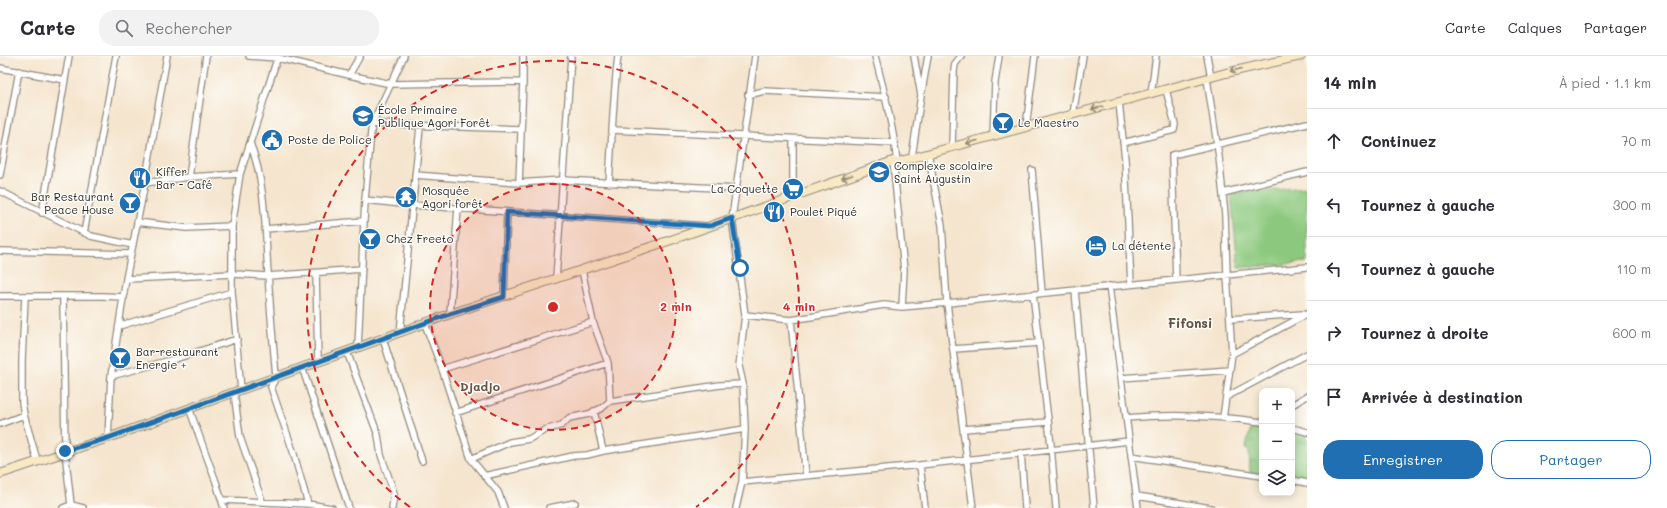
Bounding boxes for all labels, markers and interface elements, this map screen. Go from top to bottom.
search box [99,10,379,46]
text: Carte [20,15,75,40]
icon: search [113,17,135,39]
text: Rechercher [145,18,233,38]
text: Carte [1445,18,1486,37]
text: Calques [1508,18,1562,37]
text: Partager [1584,18,1647,37]
one-way arrow [1230,67,1243,75]
text: 14 min [1323,71,1376,93]
text: À pied · 1.1 km [1559,74,1651,91]
place label: École Primaire Publique Agori Forêt [378,102,490,130]
school or university icon: École Primaire Publique Agori Forêt [350,103,376,129]
one-way arrow [1091,105,1104,112]
bar icon: Le Maestro [990,110,1016,136]
place label: Le Maestro [1018,115,1079,130]
public building icon: Poste de Police [259,127,285,153]
icon: ahead [1323,130,1345,152]
text: Continuez [1361,131,1436,151]
place label: Poste de Police [288,132,372,147]
text: 70 m [1621,132,1651,149]
one-way arrow [965,139,978,146]
place label: Complexe scolaire Saint Augustin [894,158,993,186]
school or university icon: Complexe scolaire Saint Augustin [866,159,892,185]
place label: Kiffer Bar - Café [156,164,212,192]
restaurant icon: Kiffer Bar - Café [127,165,153,191]
one-way arrow [842,173,854,181]
supermarket icon: La Coquette [780,176,806,202]
place label: La Coquette [711,181,778,196]
place label: Mosquée Agori forêt [422,183,483,211]
temple icon: Mosquée Agori forêt [393,184,419,210]
place label: Bar Restaurant Peace House [31,189,114,217]
bar icon: Bar Restaurant Peace House [117,190,143,216]
icon: left [1323,194,1345,216]
text: Tournez à gauche [1361,195,1495,215]
text: 300 m [1613,196,1651,213]
restaurant icon: Poulet Piqué [761,199,787,225]
place label: Poulet Piqué [790,204,857,219]
bar icon: Chez Freeto [357,226,383,252]
place label: Chez Freeto [386,231,454,246]
hotel icon: La détente [1083,233,1109,259]
place label: La détente [1112,238,1172,253]
icon: left [1323,258,1345,280]
route start [731,259,749,277]
text: Tournez à gauche [1361,259,1495,279]
text: 110 m [1617,260,1651,277]
text: 2 min [660,298,692,314]
text: 4 min [783,298,815,314]
centre of rings [546,300,560,314]
district label: Fifonsi [1168,314,1212,331]
icon: right [1323,322,1345,344]
text: Tournez à droite [1361,323,1489,343]
text: 600 m [1613,324,1651,341]
place label: Bar-restaurant Energie + [136,344,219,372]
bar icon: Bar-restaurant Energie + [107,345,133,371]
district label: Djadjo [460,378,500,394]
icon: arrive [1323,386,1345,408]
text: Arrivée à destination [1361,387,1523,407]
map controls [1259,388,1295,496]
button: + [1259,388,1295,424]
button: − [1259,424,1295,460]
button: Enregistrer [1323,440,1483,479]
button: Partager [1491,440,1651,479]
route end [56,442,74,460]
button: layers [1259,460,1295,496]

